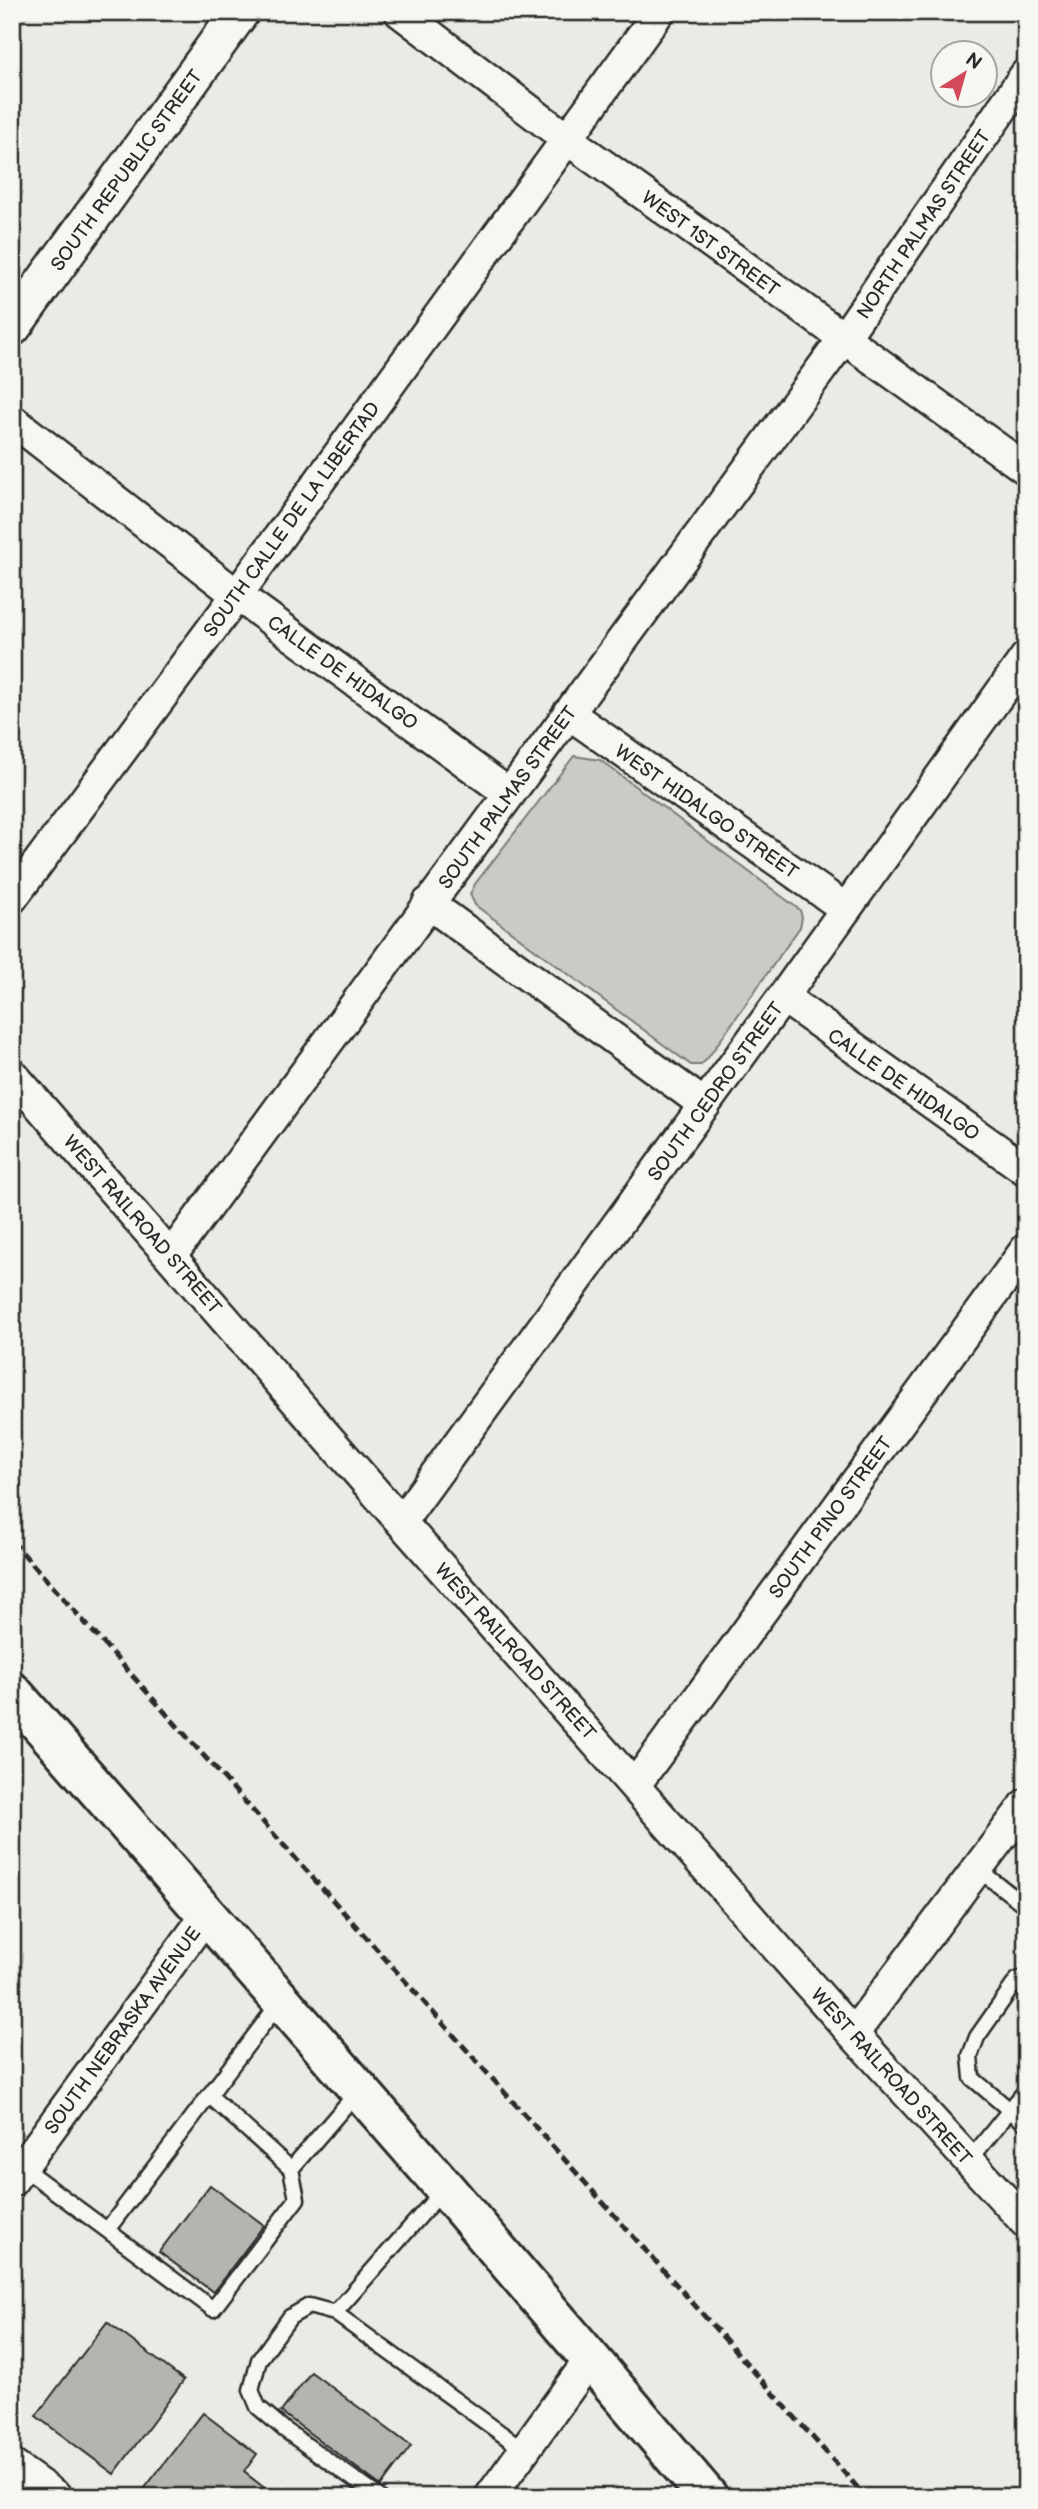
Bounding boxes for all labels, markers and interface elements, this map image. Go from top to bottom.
north arrow [930,38,1000,108]
text: N [961,48,986,75]
street label: SOUTH REPUBLIC STREET [47,65,208,276]
street label: NORTH PALMAS STREET [852,126,996,324]
street label: WEST 1ST STREET [637,186,784,302]
street label: SOUTH CALLE DE LA LIBERTAD [199,398,385,642]
street label: CALLE DE HIDALGO [263,611,422,735]
street label: SOUTH PALMAS STREET [434,702,583,894]
street label: WEST HIDALGO STREET [610,740,803,885]
street label: SOUTH CEDRO STREET [644,997,789,1186]
street label: CALLE DE HIDALGO [823,1024,983,1146]
street label: WEST RAILROAD STREET [58,1131,226,1320]
street label: SOUTH PINO STREET [765,1432,898,1603]
street label: WEST RAILROAD STREET [430,1559,601,1745]
street label: SOUTH NEBRASKA AVENUE [40,1923,206,2139]
street label: WEST RAILROAD STREET [806,1984,977,2170]

